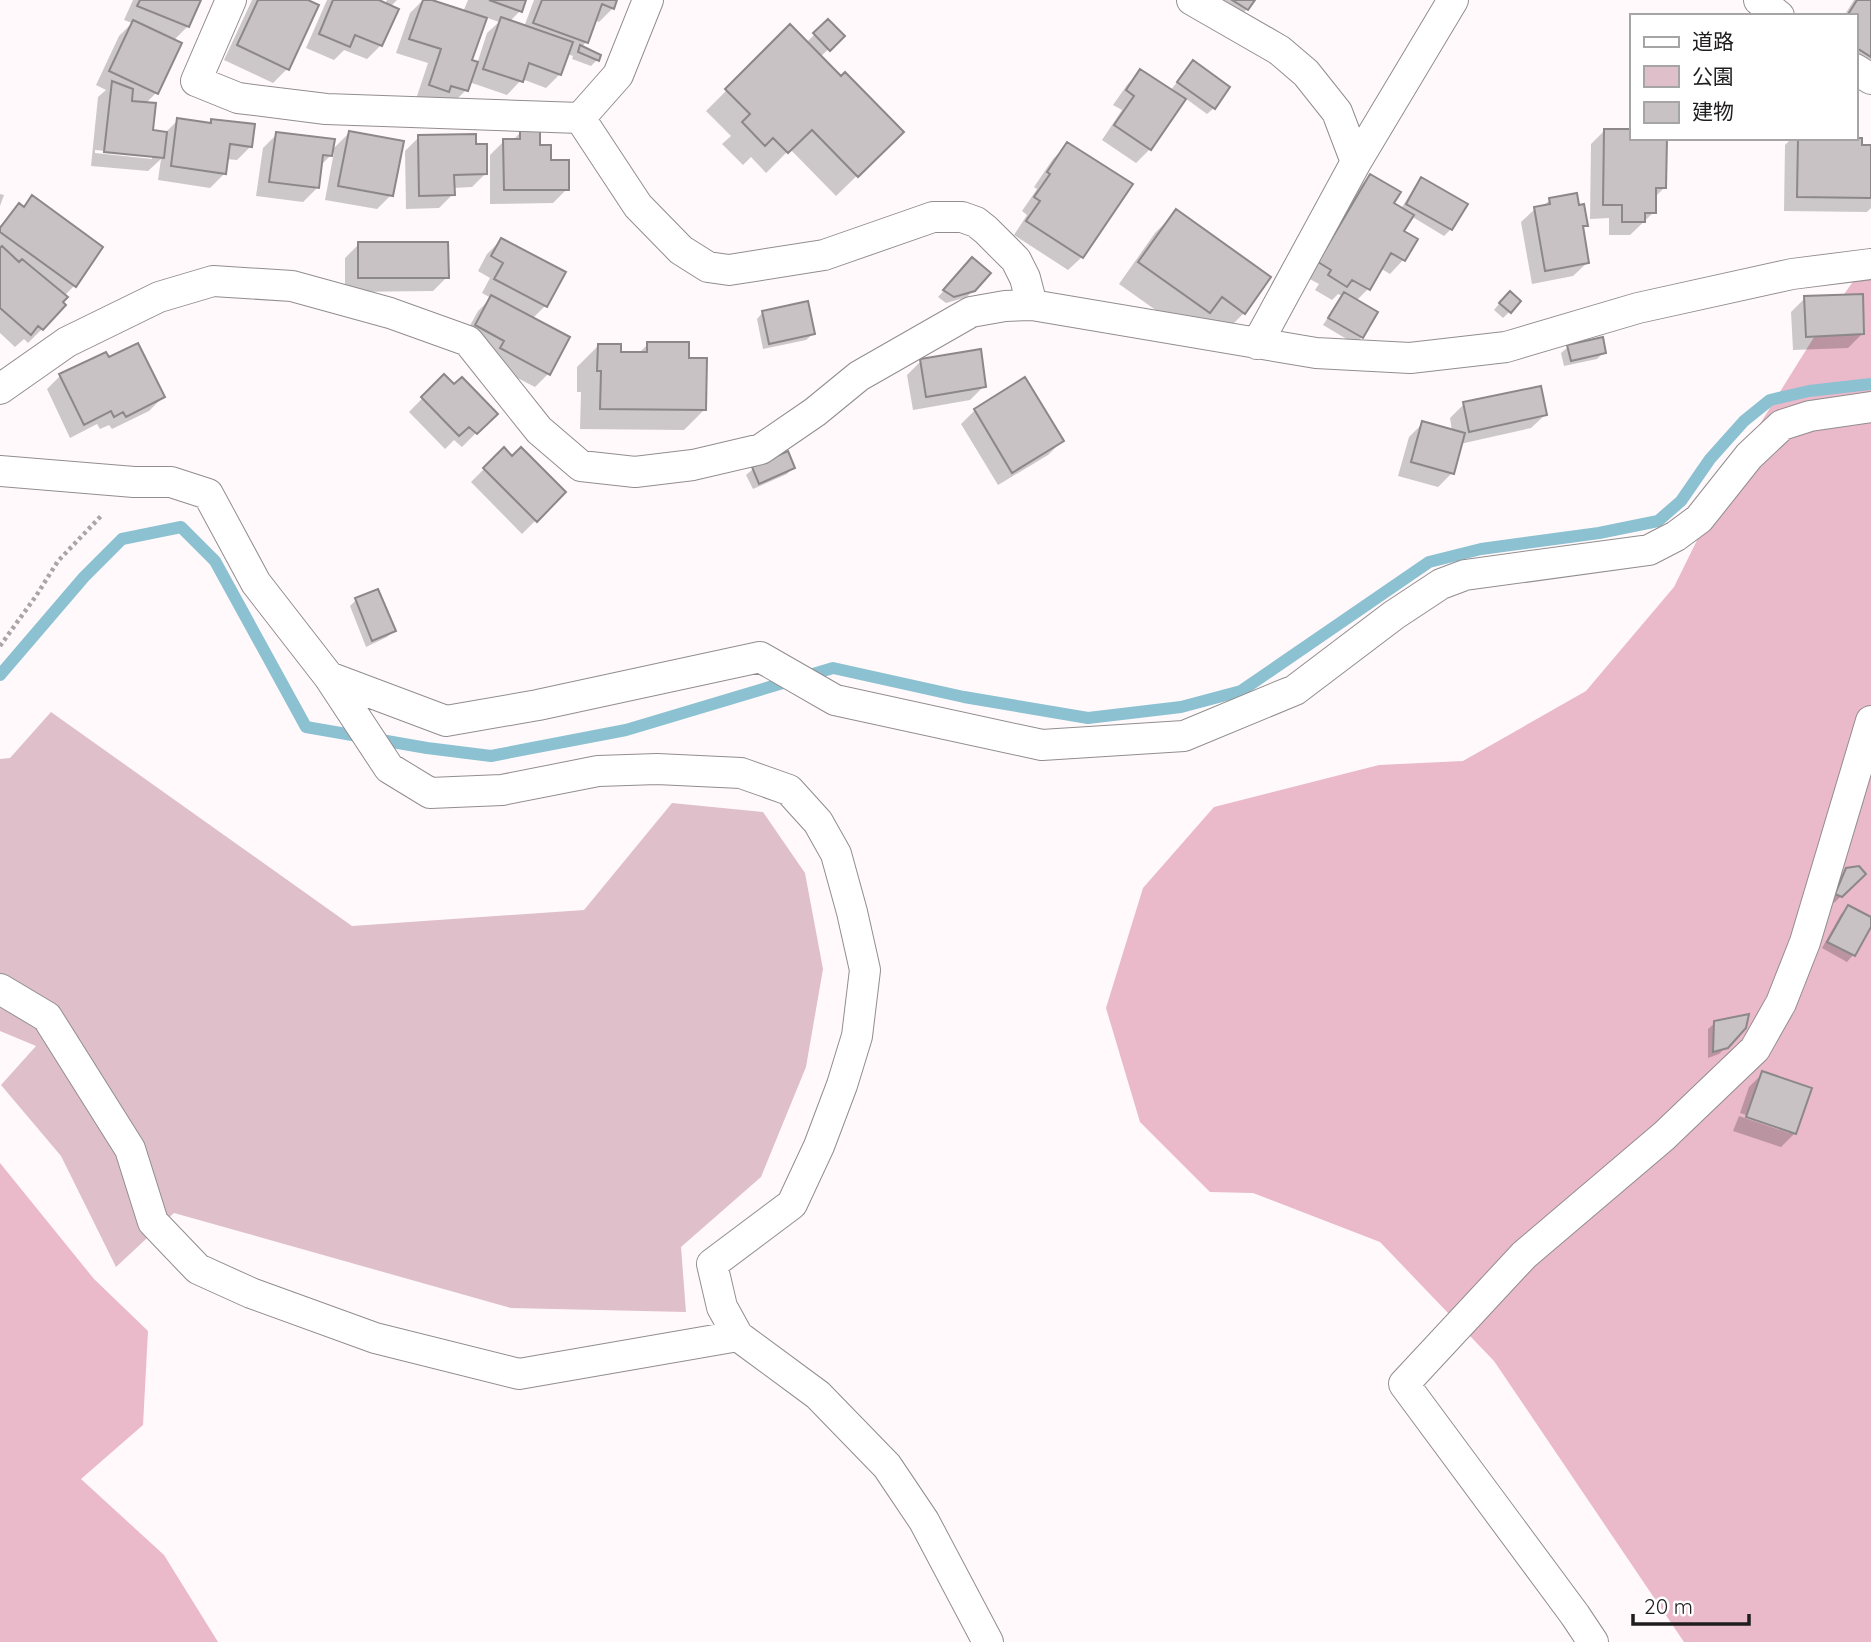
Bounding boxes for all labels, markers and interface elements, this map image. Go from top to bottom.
legend [1630,14,1857,140]
text: 道路 [1692,28,1734,54]
text: 公園 [1692,63,1734,89]
text: 建物 [1692,98,1734,124]
scale bar [1633,1582,1748,1626]
text: 20 m [1644,1593,1693,1619]

